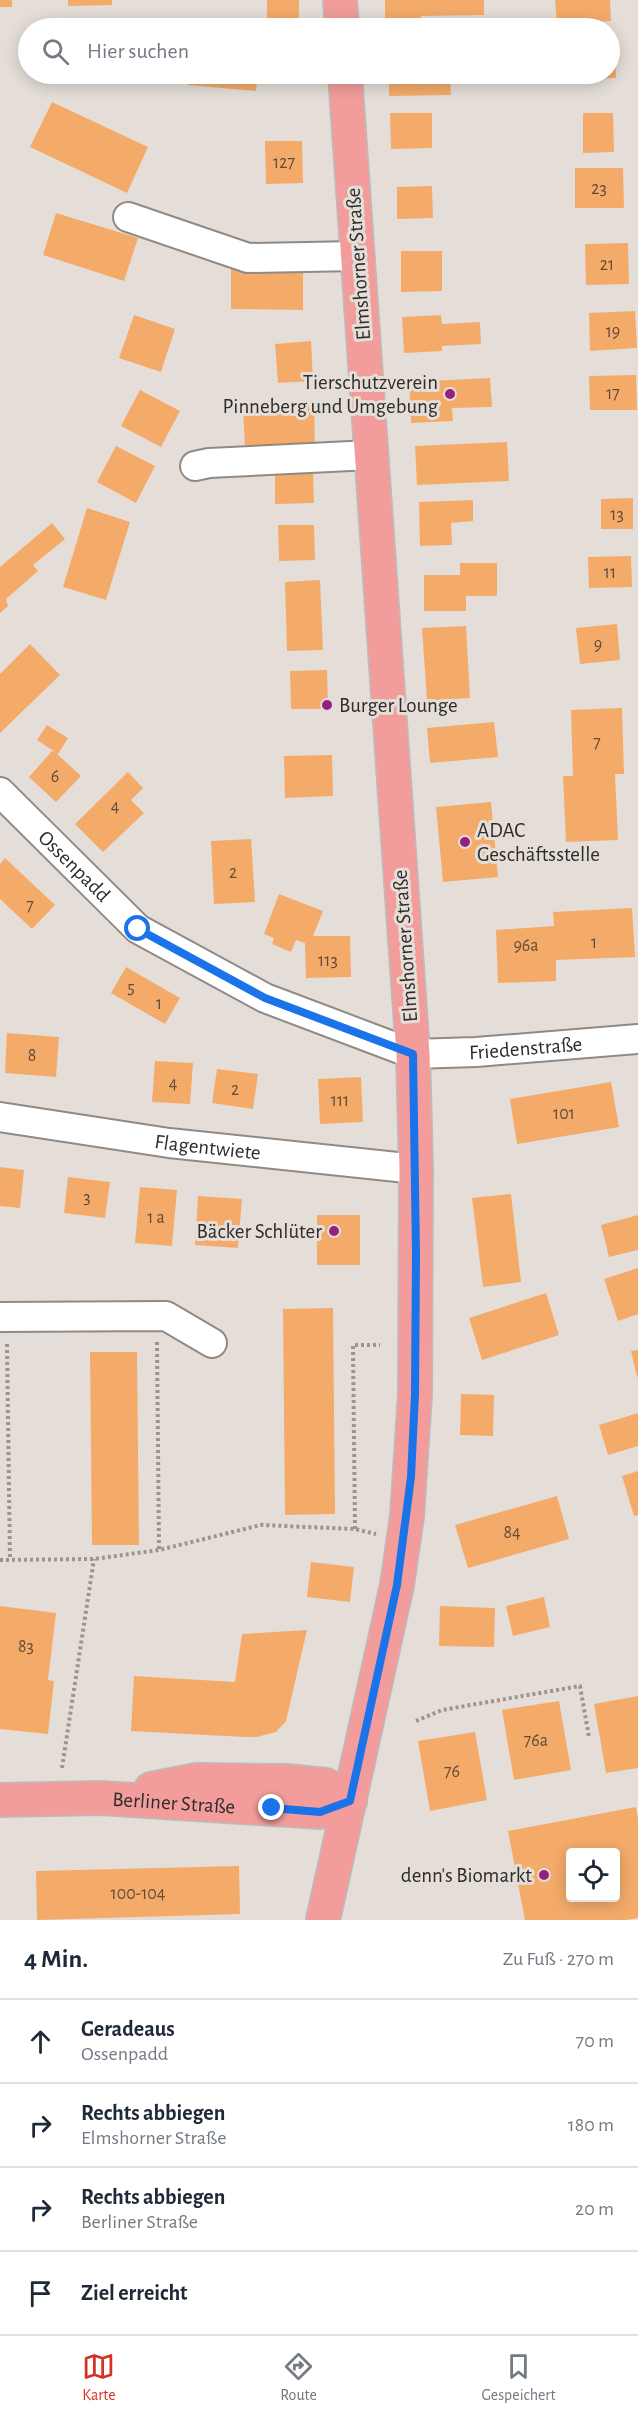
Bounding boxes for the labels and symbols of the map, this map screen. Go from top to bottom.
house number: 127 [273,154,295,172]
house number: 23 [591,180,607,198]
street label: Elmshorner Straße [343,187,374,341]
house number: 21 [600,256,614,274]
house number: 19 [606,323,620,341]
place label: Tierschutzverein Pinneberg und Umgebung [222,372,439,417]
house number: 17 [606,385,620,403]
marker: Tierschutzverein Pinneberg und Umgebung [443,387,457,401]
house number: 13 [610,506,624,524]
house number: 11 [604,564,616,582]
house number: 9 [594,636,602,654]
place label: Burger Lounge [339,695,458,716]
marker: Burger Lounge [320,698,334,712]
house number: 7 [593,734,601,752]
house number: 6 [51,768,59,786]
house number: 4 [111,798,120,816]
place label: ADAC Geschäftsstelle [477,820,600,865]
street label: Ossenpadd [34,827,114,906]
marker: ADAC Geschäftsstelle [458,835,472,849]
house number: 2 [229,864,237,882]
street label: Elmshorner Straße [390,869,421,1023]
house number: 7 [26,897,34,915]
route start [124,915,150,941]
house number: 1 [591,934,597,952]
house number: 96a [513,937,539,955]
house number: 113 [318,952,338,970]
house number: 5 [127,979,135,997]
house number: 1 [156,995,162,1013]
street label: Friedenstraße [469,1034,583,1063]
house number: 8 [28,1047,36,1065]
house number: 4 [169,1075,178,1093]
house number: 2 [231,1081,239,1099]
house number: 111 [331,1092,349,1110]
house number: 101 [553,1105,575,1123]
street label: Flagentwiete [153,1131,262,1164]
house number: 3 [83,1189,91,1207]
house number: 1 a [147,1209,165,1227]
place label: Bäcker Schlüter [197,1221,322,1242]
marker: Bäcker Schlüter [327,1224,341,1238]
house number: 84 [503,1524,521,1542]
house number: 83 [18,1638,34,1656]
house number: 76a [524,1732,548,1750]
house number: 76 [444,1763,460,1781]
street label: Berliner Straße [112,1789,236,1818]
route end [258,1794,284,1820]
place label: denn's Biomarkt [401,1865,532,1886]
marker: denn's Biomarkt [537,1868,551,1882]
house number: 100-104 [110,1885,166,1903]

